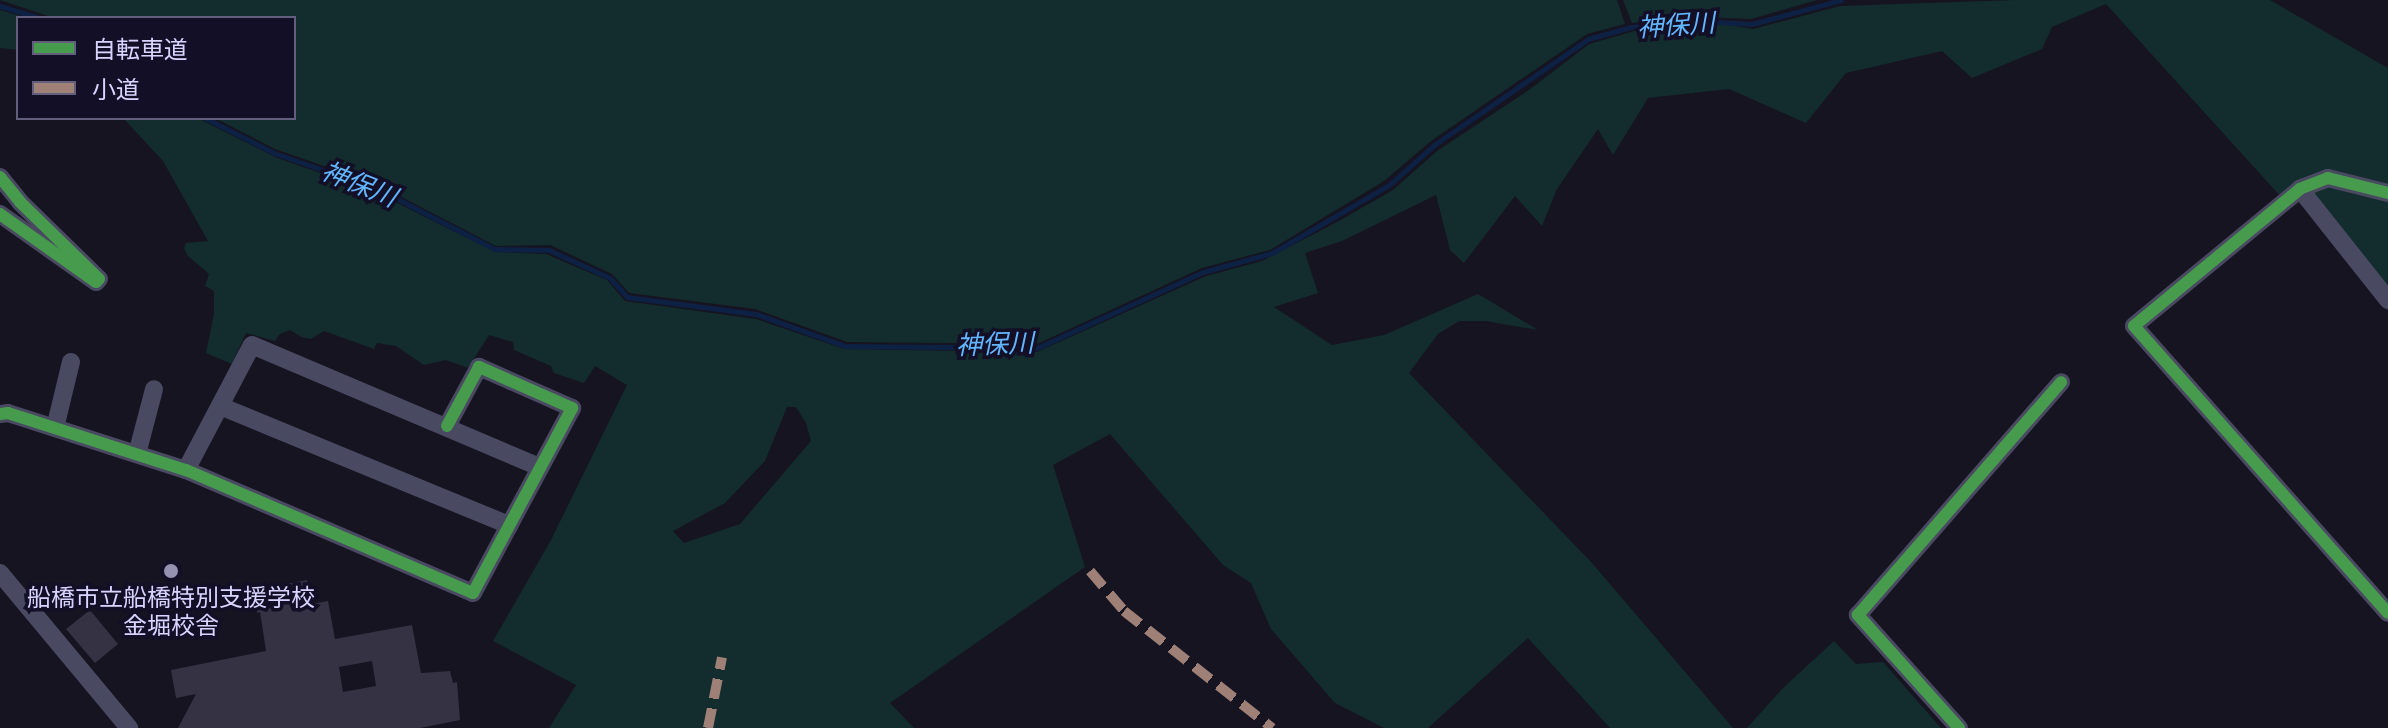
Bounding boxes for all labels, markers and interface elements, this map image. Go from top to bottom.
water label: 神保川 [1636,8,1716,44]
legend [16,16,296,120]
text: 自転車道 [92,33,188,66]
text: 小道 [92,73,140,106]
water label: 神保川 [317,156,401,214]
water label: 神保川 [955,328,1035,362]
marker: 船橋市立船橋特別支援学校 金堀校舎 [162,562,180,580]
place label: 船橋市立船橋特別支援学校 金堀校舎 [27,584,315,640]

